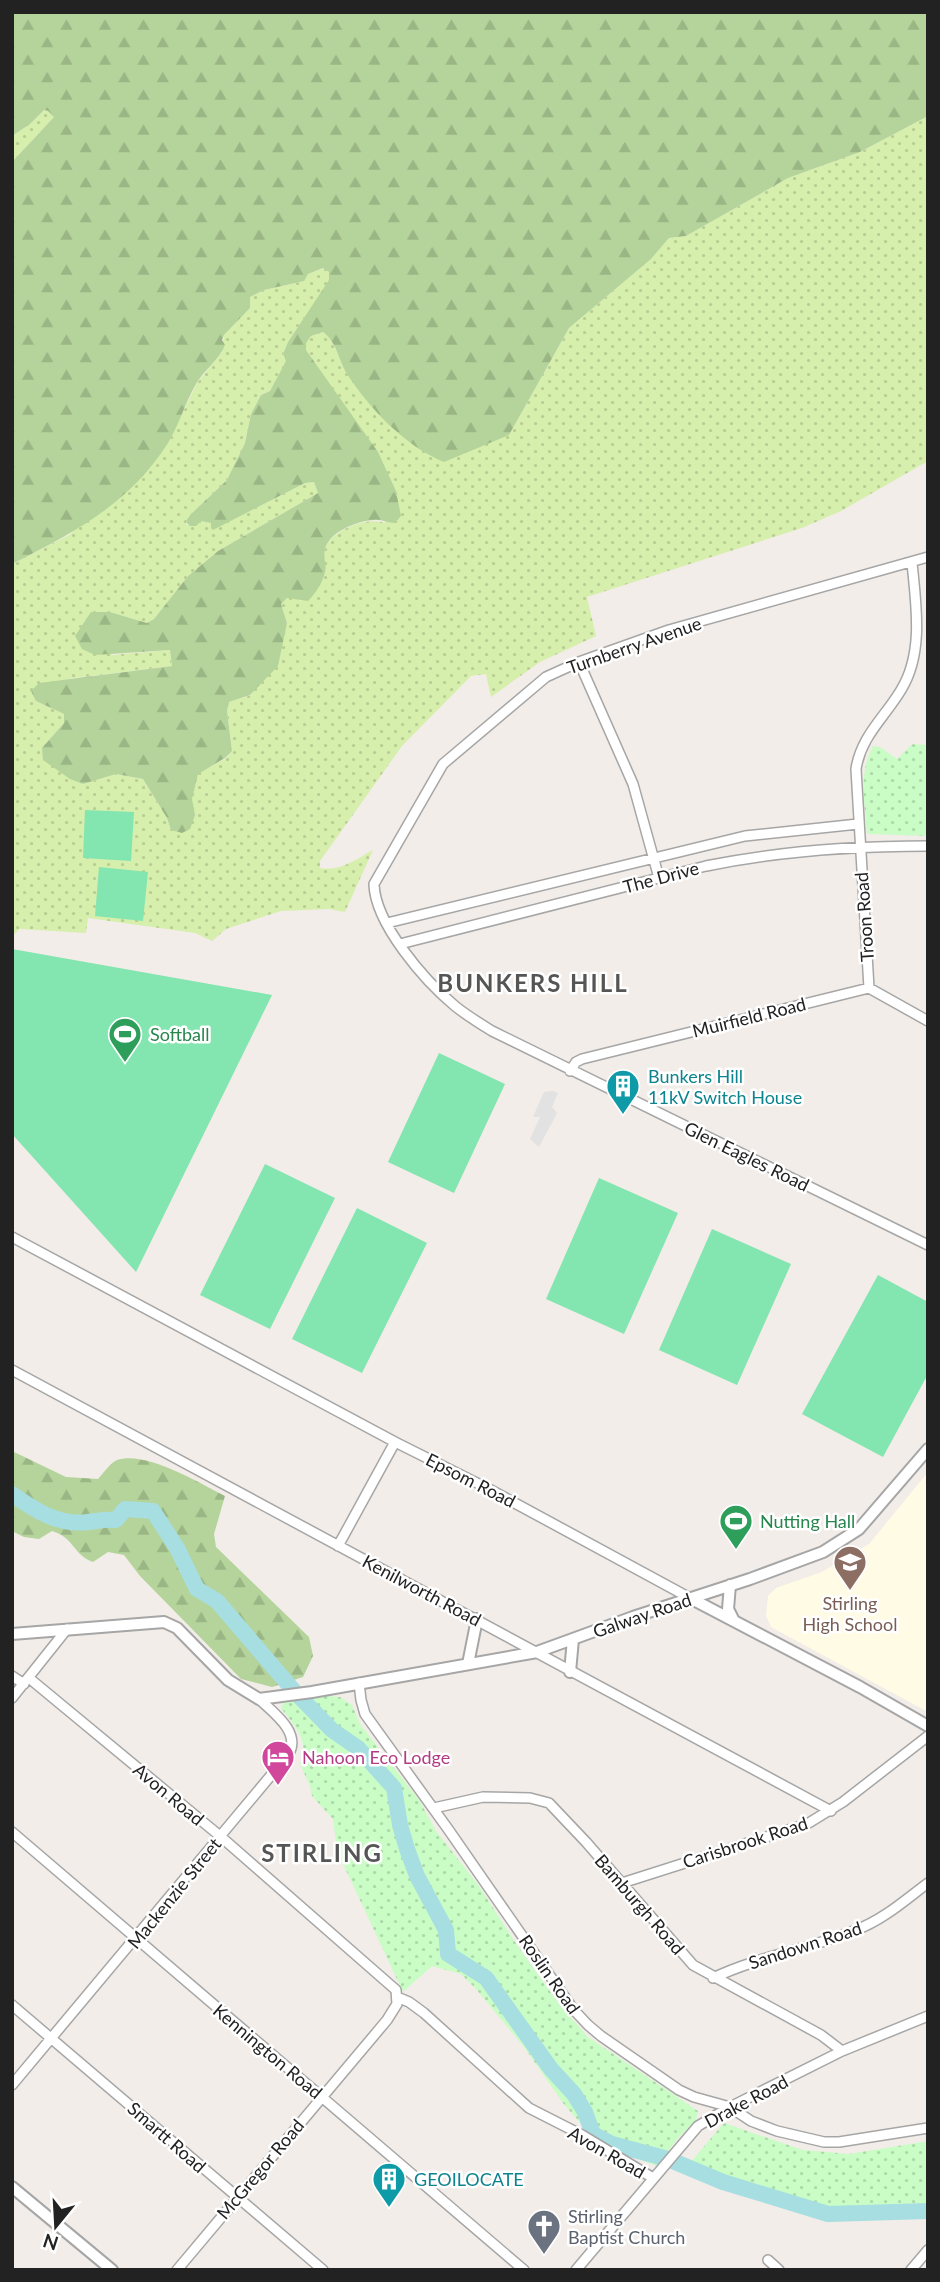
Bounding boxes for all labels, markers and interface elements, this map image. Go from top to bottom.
street label: Turnberry Avenue [564,612,704,678]
street label: The Drive [621,856,701,898]
street label: Troon Road [850,871,878,963]
district label: BUNKERS HILL [437,968,629,997]
street label: Muirfield Road [690,992,808,1042]
sports icon: Softball [106,1015,144,1064]
place label: Softball [150,1023,210,1045]
place label: Bunkers Hill 11kV Switch House [648,1065,802,1108]
building icon: Bunkers Hill 11kV Switch House [604,1067,642,1116]
street label: Glen Eagles Road [681,1116,813,1196]
street label: Epsom Road [423,1448,519,1512]
sports icon: Nutting Hall [717,1502,755,1551]
place label: Nutting Hall [760,1510,855,1532]
school or university icon: Stirling High School [831,1543,869,1592]
street label: Kenilworth Road [359,1549,485,1631]
street label: Galway Road [590,1588,694,1642]
place label: Stirling High School [803,1592,897,1635]
hotel icon: Nahoon Eco Lodge [259,1738,297,1787]
place label: Nahoon Eco Lodge [302,1746,450,1768]
street label: Avon Road [129,1758,209,1830]
street label: Carisbrook Road [680,1811,810,1873]
street label: Mackenzie Street [123,1833,226,1953]
district label: STIRLING [261,1838,383,1867]
street label: Bamburgh Road [590,1849,690,1959]
street label: Sandown Road [746,1916,864,1974]
street label: Roslin Road [515,1930,585,2018]
street label: Kennington Road [209,1999,327,2103]
street label: Drake Road [700,2070,792,2132]
street label: Smartt Road [123,2097,211,2177]
street label: McGregor Road [212,2115,308,2223]
street label: Avon Road [565,2121,649,2183]
building icon: GEOILOCATE [370,2160,408,2209]
place label: GEOILOCATE [414,2168,524,2190]
north arrow [21,2191,91,2261]
place label: Stirling Baptist Church [568,2205,685,2248]
church icon: Stirling Baptist Church [525,2207,563,2256]
text: N [40,2229,61,2256]

